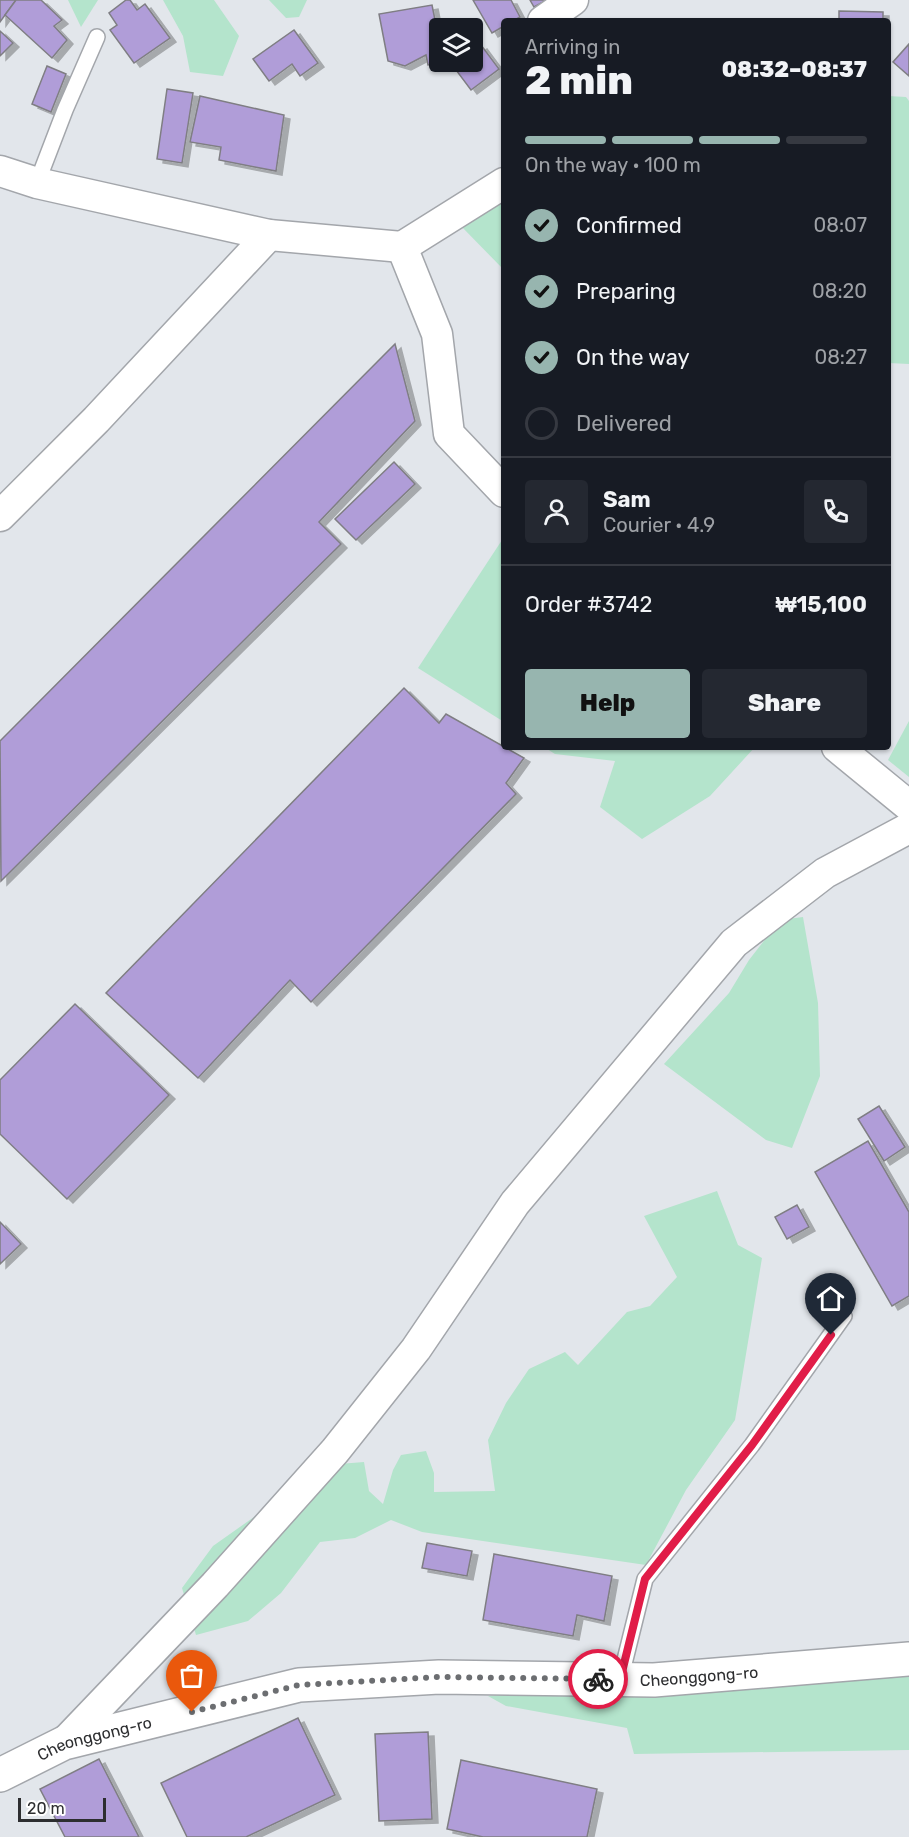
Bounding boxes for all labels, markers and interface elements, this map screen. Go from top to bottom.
map controls [429,18,483,72]
button: layers [429,18,483,72]
text: Arriving in [525,35,620,59]
text: 08:32–08:37 [722,56,867,83]
text: 2 min [525,58,633,104]
text: On the way · 100 m [525,153,701,177]
icon: check [525,209,558,242]
text: Confirmed [576,212,682,239]
text: 08:07 [814,213,867,237]
icon: check [525,275,558,308]
text: Preparing [576,278,676,305]
text: 08:20 [812,279,867,303]
icon: check [525,341,558,374]
text: On the way [576,344,690,371]
text: 08:27 [814,345,867,369]
text: Delivered [576,410,672,437]
button: person [525,480,588,543]
button: phone [804,480,867,543]
text: Sam [603,486,651,513]
text: Courier · 4.9 [603,513,715,537]
text: Order #3742 [525,591,652,618]
text: ₩15,100 [776,591,867,618]
button: Help [525,669,690,738]
button: Share [702,669,867,738]
pin [805,1273,856,1335]
icon: home [814,1282,847,1315]
courier [568,1649,628,1709]
pin [166,1650,217,1712]
icon: bag [175,1659,208,1692]
street label: Cheonggong-ro [640,1662,759,1690]
icon: bike [582,1663,615,1696]
street label: Cheonggong-ro [34,1713,154,1765]
scale bar [18,1795,106,1822]
text: 20 m [27,1799,65,1818]

